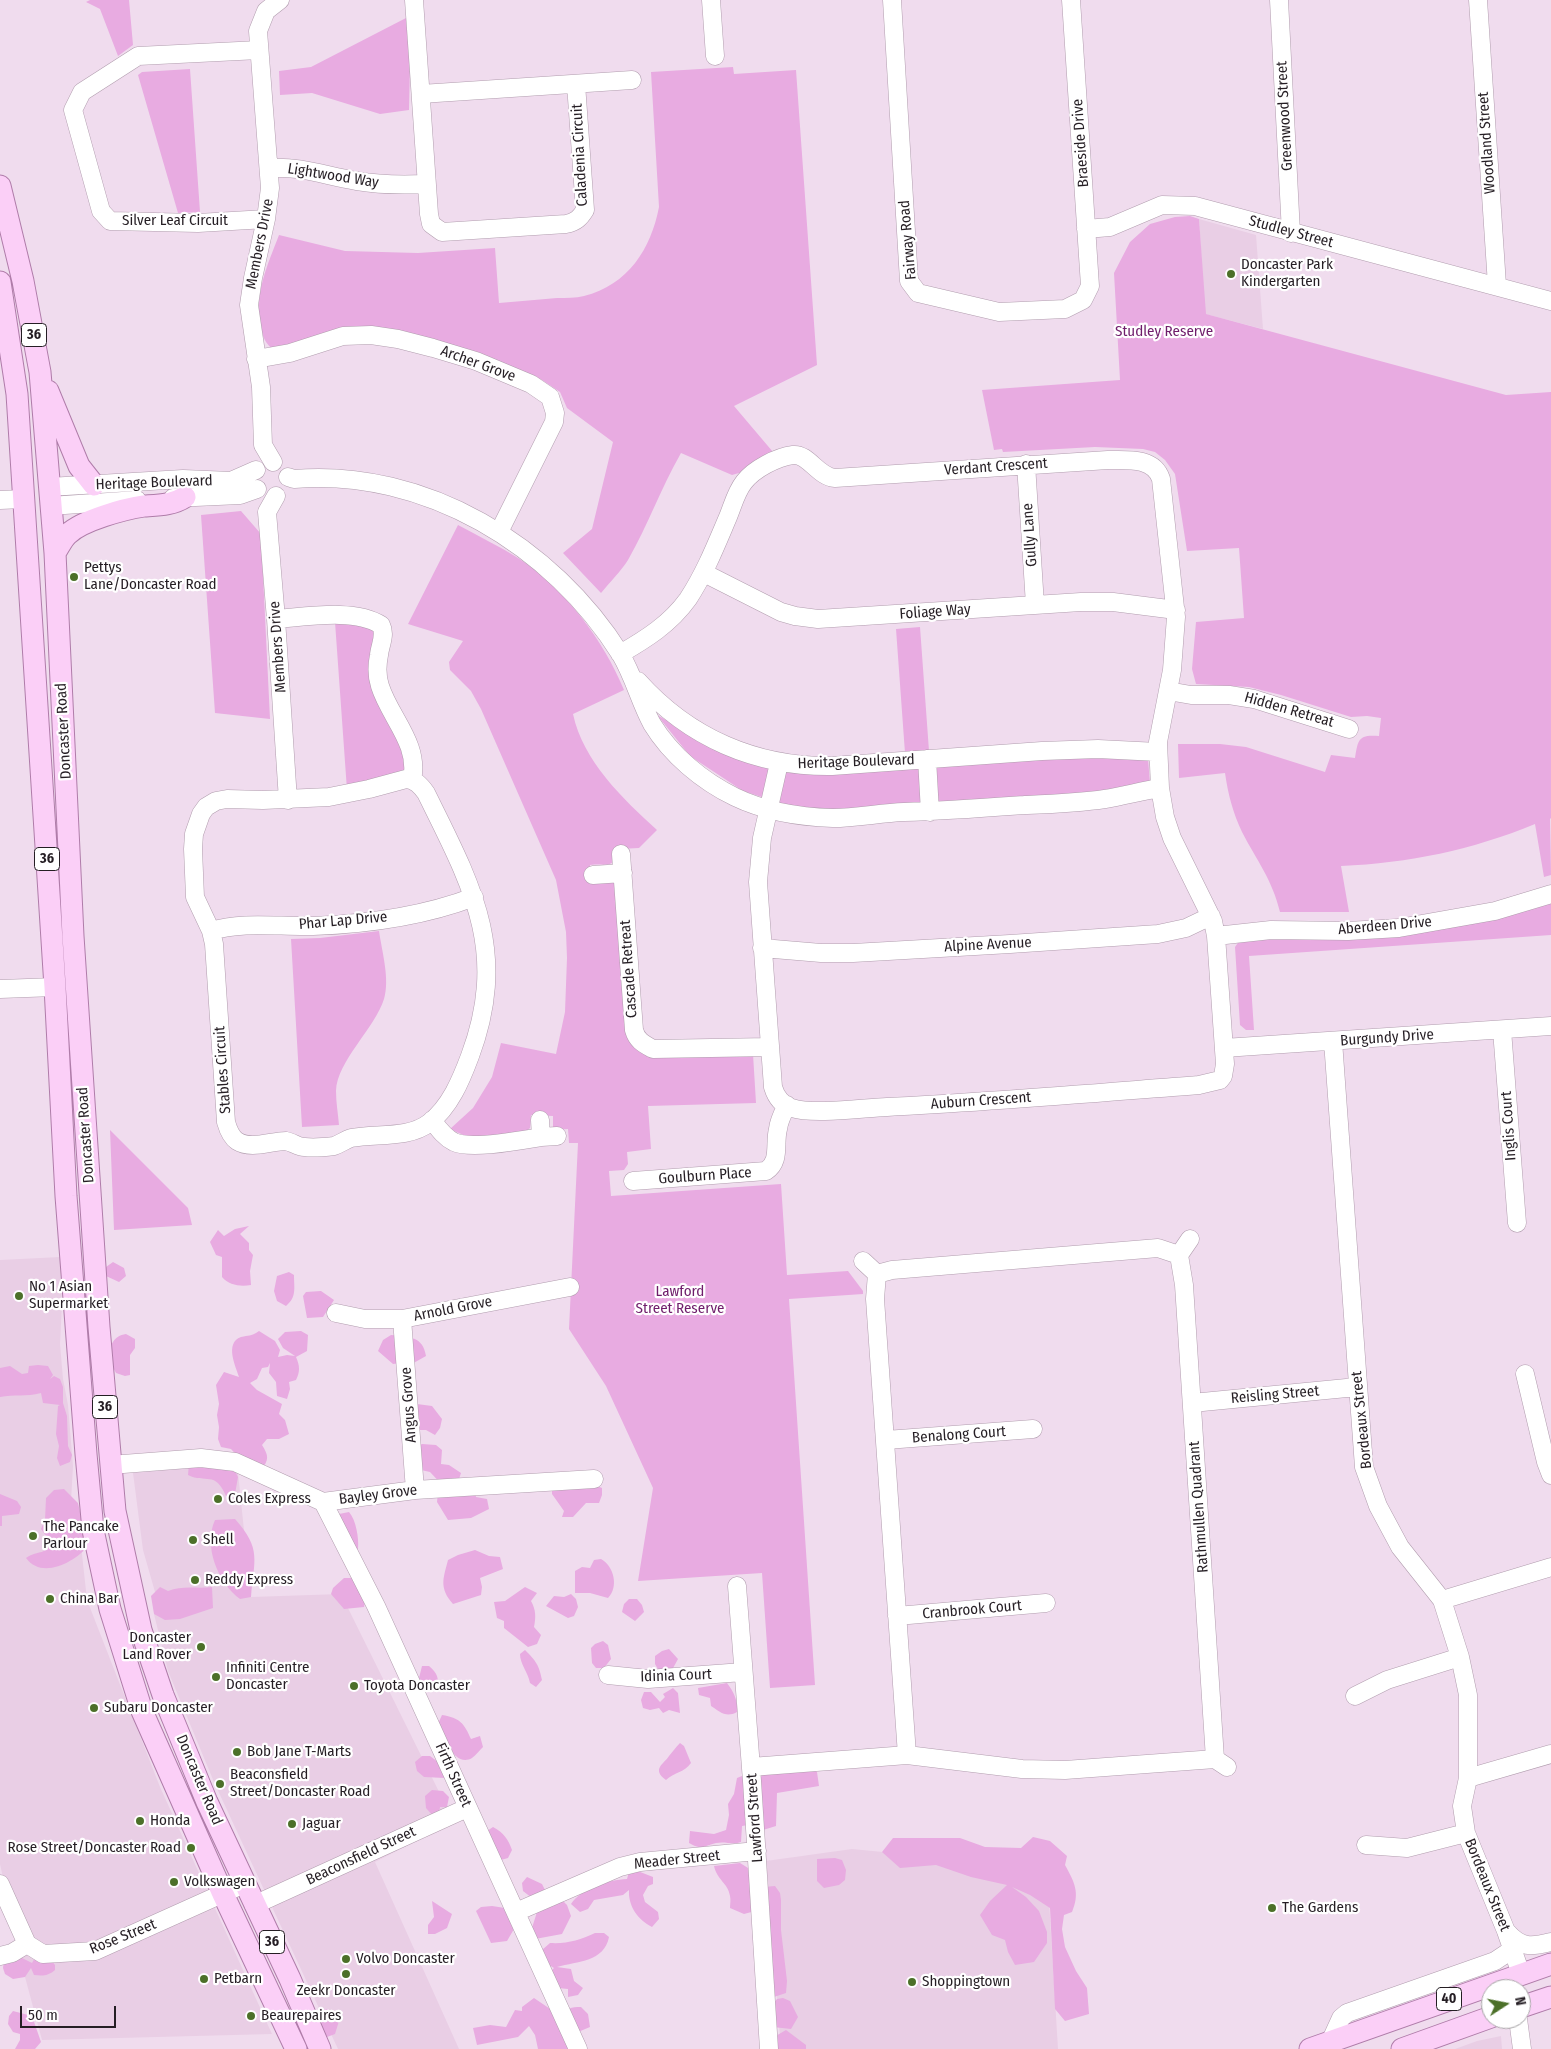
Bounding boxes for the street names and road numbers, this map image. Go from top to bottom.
street label: Greenwood Street [1273,61,1297,171]
street label: Woodland Street [1474,91,1500,195]
street label: Braeside Drive [1069,98,1093,188]
street label: Caladenia Circuit [568,103,592,207]
street label: Lightwood Way [286,160,380,192]
street label: Members Drive [242,197,278,291]
street label: Fairway Road [896,199,920,281]
street label: Silver Leaf Circuit [122,212,228,230]
street label: Studley Street [1247,212,1335,252]
road number: 36 [22,324,46,346]
street label: Archer Grove [438,342,518,386]
street label: Verdant Crescent [944,454,1048,480]
street label: Heritage Boulevard [95,472,213,494]
street label: Gully Lane [1019,503,1041,567]
street label: Members Drive [266,601,290,693]
street label: Foliage Way [899,601,971,623]
street label: Doncaster Road [52,682,76,780]
street label: Hidden Retreat [1242,689,1336,731]
street label: Heritage Boulevard [797,751,915,773]
road number: 36 [34,848,60,871]
street label: Phar Lap Drive [298,908,388,934]
street label: Aberdeen Drive [1337,913,1433,939]
street label: Cascade Retreat [617,919,641,1019]
street label: Alpine Avenue [944,934,1032,956]
street label: Stables Circuit [211,1026,235,1114]
street label: Burgundy Drive [1340,1026,1434,1050]
street label: Doncaster Road [74,1086,98,1184]
street label: Auburn Crescent [930,1089,1032,1113]
street label: Inglis Court [1498,1091,1520,1161]
street label: Goulburn Place [658,1164,752,1188]
street label: Arnold Grove [412,1293,494,1325]
street label: Angus Grove [397,1367,421,1443]
street label: Bordeaux Street [1348,1370,1376,1470]
street label: Reisling Street [1230,1382,1320,1408]
road number: 36 [92,1395,118,1418]
street label: Benalong Court [911,1423,1007,1447]
street label: Rathmullen Quadrant [1185,1441,1213,1573]
street label: Bayley Grove [338,1481,418,1509]
street label: Cranbrook Court [922,1597,1022,1623]
street label: Idinia Court [640,1666,712,1686]
street label: Doncaster Road [172,1732,226,1828]
street label: Firth Street [431,1740,475,1810]
street label: Lawford Street [743,1773,767,1863]
street label: Beaconsfield Street [303,1823,419,1889]
street label: Bordeaux Street [1460,1836,1514,1934]
street label: Meader Street [633,1847,721,1873]
street label: Rose Street [87,1916,159,1958]
road number: 36 [260,1930,284,1954]
road number: 40 [1436,1988,1462,2010]

